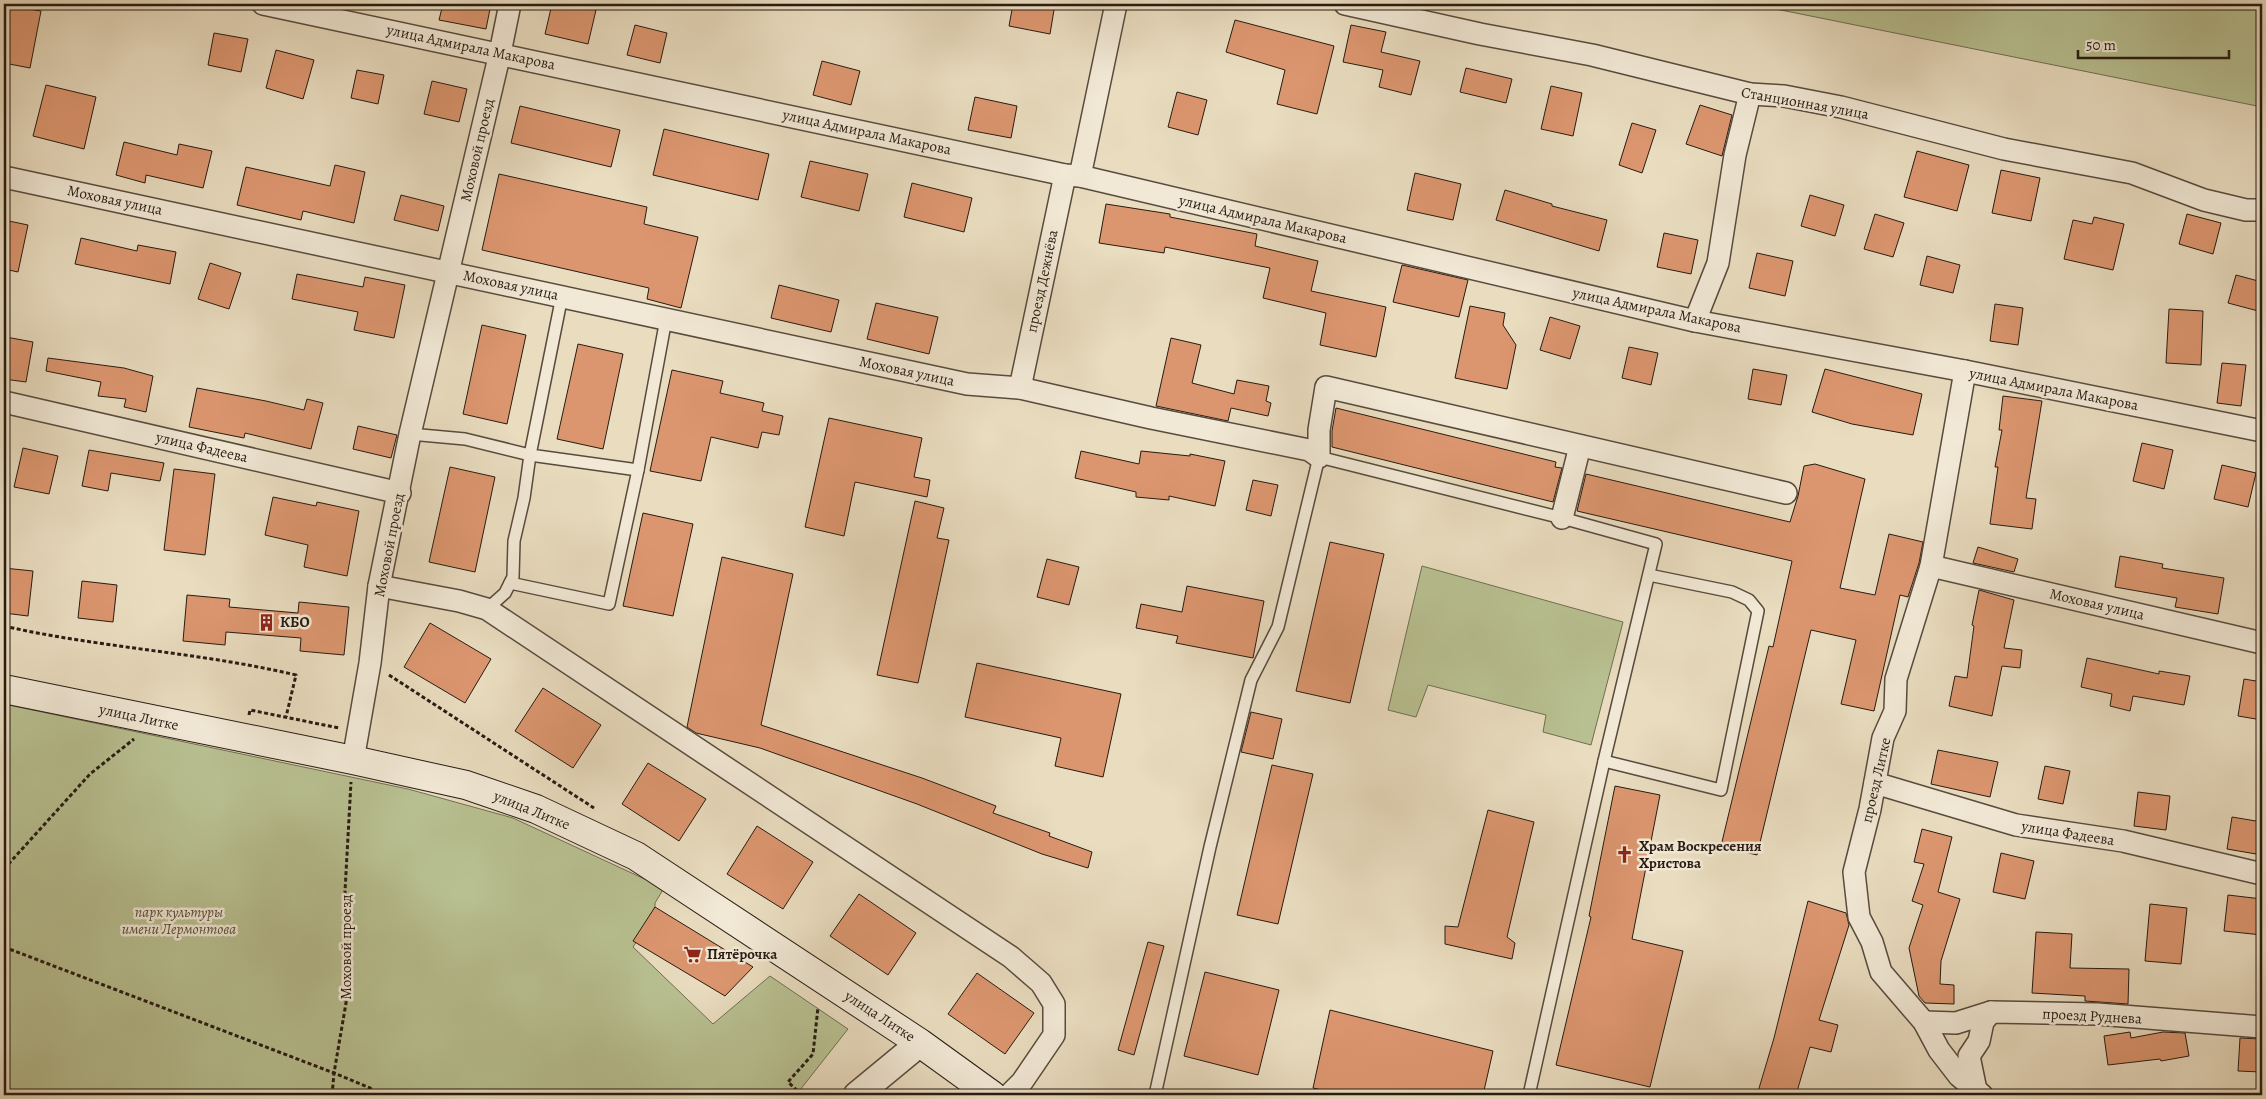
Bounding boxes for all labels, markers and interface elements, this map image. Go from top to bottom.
street label: улица Адмирала Макарова [384,19,557,75]
scale bar [2078,28,2230,60]
text: 50 m [2086,35,2116,55]
street label: Станционная улица [1740,82,1870,124]
street label: Моховой проезд [455,96,499,204]
street label: улица Адмирала Макарова [780,104,953,160]
street label: Моховая улица [66,180,165,220]
street label: улица Адмирала Макарова [1176,190,1349,248]
street label: проезд Дежнёва [1021,228,1063,334]
street label: Моховая улица [462,265,561,305]
street label: улица Адмирала Макарова [1570,282,1743,338]
street label: Моховая улица [858,351,957,391]
street label: улица Адмирала Макарова [1967,363,2140,415]
street label: улица Фадеева [153,426,250,467]
street label: Моховой проезд [369,491,409,599]
street label: Моховая улица [2048,583,2147,625]
building icon: КБО [256,612,276,632]
place label: КБО [280,612,310,632]
street label: улица Литке [96,699,181,735]
street label: проезд Литке [1856,735,1896,825]
street label: улица Литке [490,785,573,834]
street label: улица Фадеева [2019,816,2116,850]
place label: Храм Воскресения Христова [1639,836,1762,873]
church icon: Храм Воскресения Христова [1615,845,1635,865]
street label: Моховой проезд [336,894,356,1000]
park label: парк культуры имени Лермонтова [122,902,236,939]
supermarket icon: Пятёрочка [683,944,703,964]
place label: Пятёрочка [707,944,778,964]
street label: улица Литке [840,985,919,1046]
street label: проезд Руднева [2042,1003,2142,1029]

